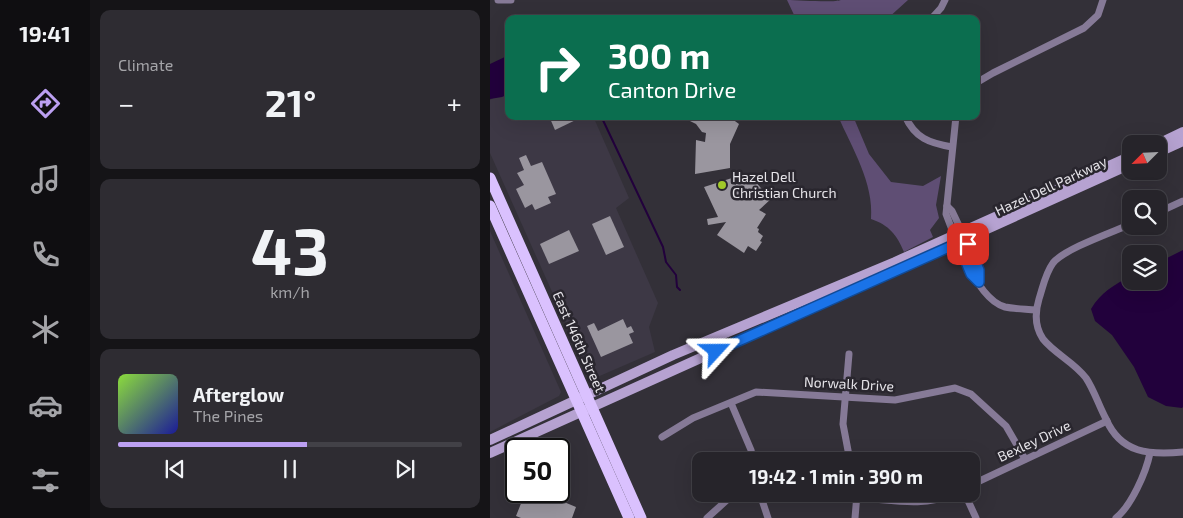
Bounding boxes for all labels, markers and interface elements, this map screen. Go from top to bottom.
text: 19:41 [19,20,71,46]
text: 300 m [608,34,710,76]
icon: right [525,35,590,100]
text: Climate [118,55,173,74]
text: Canton Drive [608,76,736,102]
text: 21° [265,79,316,125]
icon: directions [28,86,63,121]
text: − [118,86,134,120]
text: + [447,86,462,120]
north arrow [1122,135,1168,180]
map controls [1122,135,1167,290]
street label: Hazel Dell Parkway [992,152,1110,219]
icon: music [28,162,63,197]
place label: Hazel Dell Christian Church [732,168,837,201]
marker: Hazel Dell Christian Church [716,179,728,191]
button: search [1122,190,1167,235]
text: 43 [251,210,329,288]
pin [947,223,989,265]
icon: arrive [954,230,982,258]
icon: phone [28,237,63,272]
button: layers [1122,245,1167,290]
text: km/h [270,282,310,301]
street label: East 146th Street [550,289,609,395]
icon: climate [28,312,63,347]
position arrow [689,324,741,376]
street label: Norwalk Drive [804,373,894,394]
text: Afterglow [193,383,284,406]
icon: car [28,388,63,423]
text: The Pines [193,406,263,425]
street label: Bexley Drive [995,416,1073,465]
speed limit sign: 50 [505,438,570,503]
icon: previous [161,455,189,483]
icon: pause [276,455,304,483]
icon: next [391,455,419,483]
icon: filters [28,463,63,498]
text: 19:42 · 1 min · 390 m [749,465,923,488]

